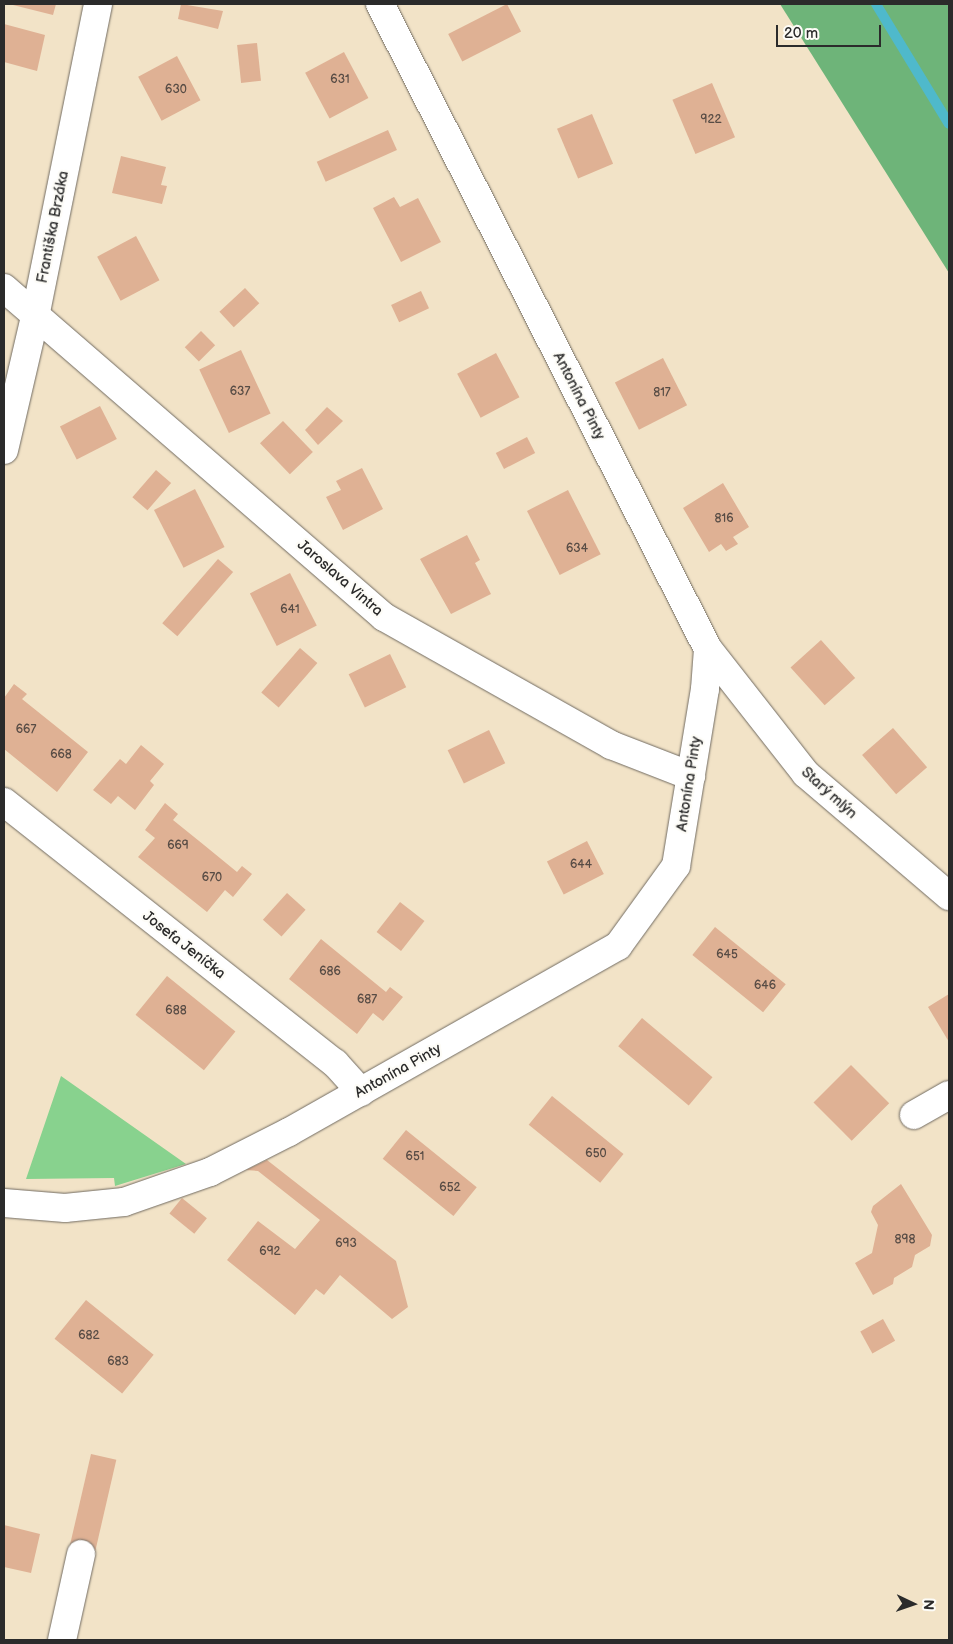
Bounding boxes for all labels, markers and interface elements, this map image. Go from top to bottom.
scale bar [778,15,883,47]
text: 20 m [784,24,818,43]
house number: 631 [330,73,350,87]
house number: 630 [165,83,187,97]
house number: 922 [700,113,722,127]
street label: Františka Brzáka [33,169,73,285]
street label: Antonína Pinty [549,349,609,443]
house number: 637 [230,385,250,399]
house number: 817 [653,386,671,400]
house number: 816 [715,512,733,526]
street label: Jaroslava Vintra [293,536,387,620]
house number: 634 [566,542,588,556]
house number: 641 [280,603,300,617]
house number: 667 [16,723,36,737]
street label: Antonína Pinty [673,735,705,833]
house number: 668 [50,748,72,762]
street label: Starý mlýn [797,763,861,823]
house number: 669 [167,839,189,853]
house number: 644 [570,858,592,872]
house number: 670 [202,871,222,885]
street label: Josefa Jeníčka [139,907,229,983]
house number: 645 [716,948,738,962]
house number: 686 [319,965,341,979]
house number: 646 [754,979,776,993]
house number: 687 [357,993,377,1007]
house number: 688 [165,1004,187,1018]
street label: Antonína Pinty [352,1040,444,1102]
house number: 650 [585,1147,607,1161]
house number: 651 [406,1150,424,1164]
house number: 652 [439,1181,461,1195]
house number: 898 [895,1233,915,1247]
house number: 693 [335,1237,357,1251]
house number: 692 [259,1245,281,1259]
house number: 682 [78,1329,100,1343]
house number: 683 [107,1355,129,1369]
north arrow [888,1579,938,1629]
text: N [920,1599,937,1610]

